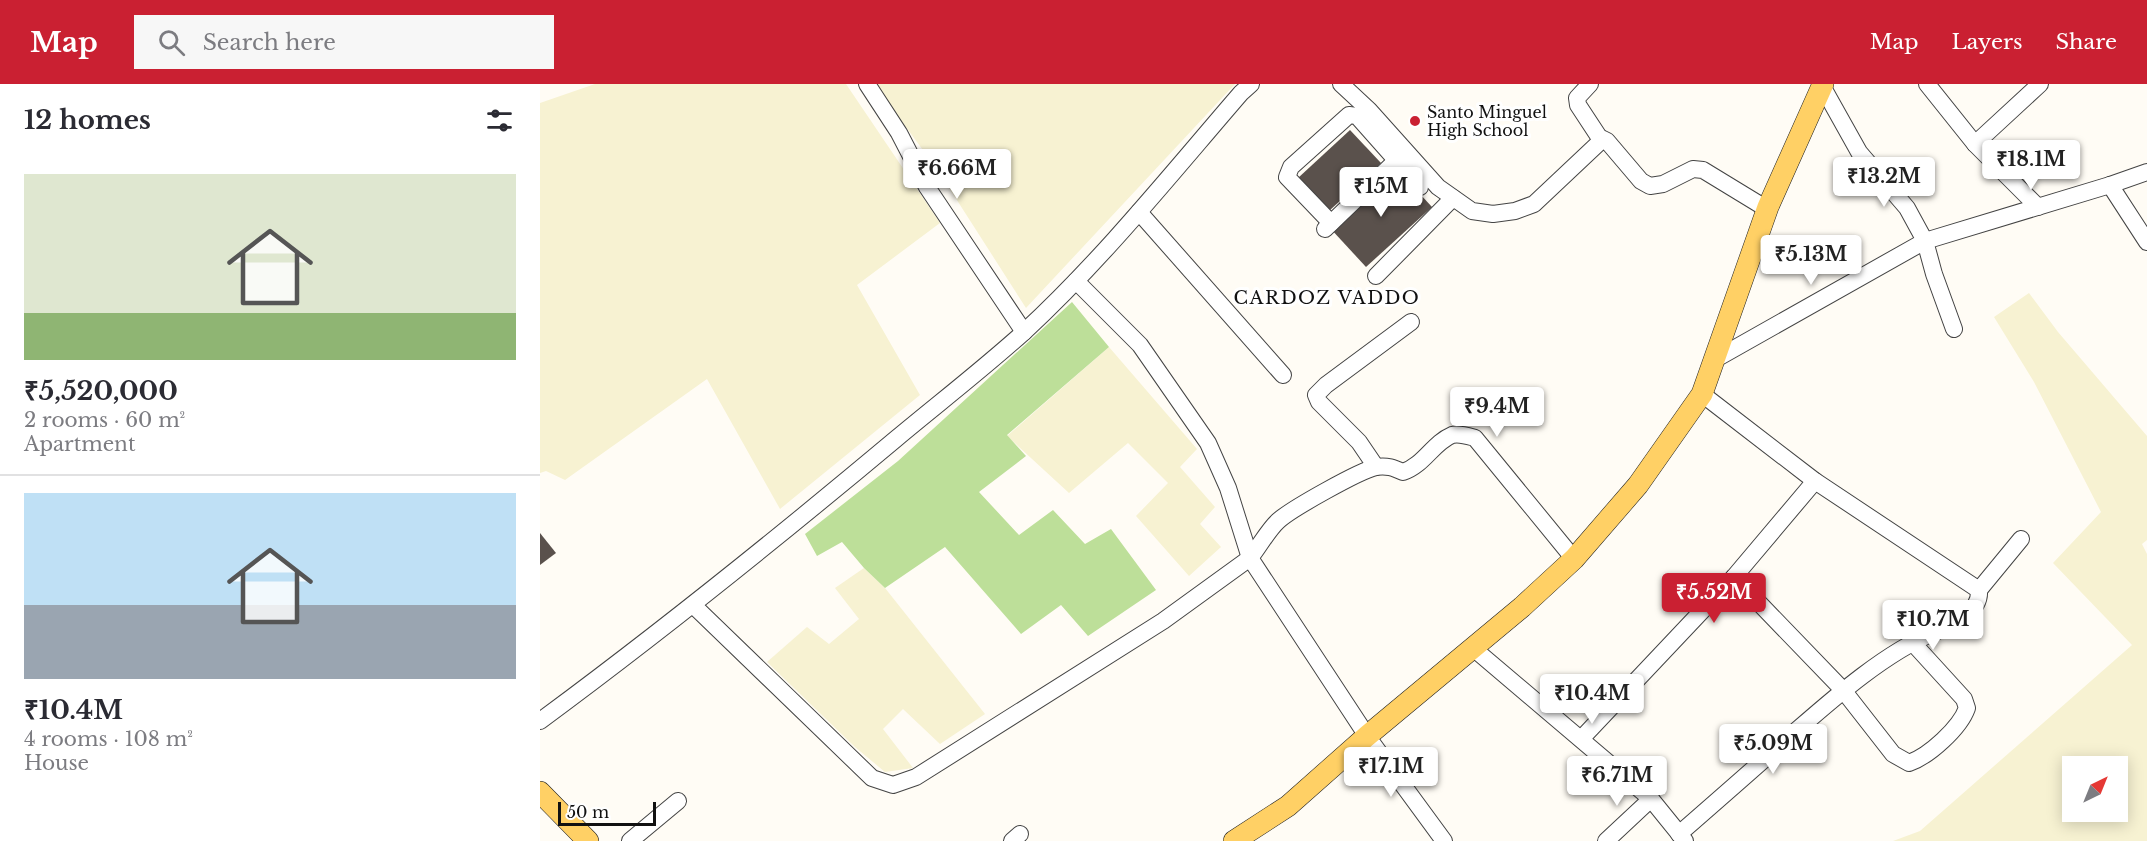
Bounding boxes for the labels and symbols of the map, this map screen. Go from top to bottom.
place label: Santo Minguel High School [1427,102,1547,140]
marker: Santo Minguel High School [1408,114,1422,128]
pin: ₹18.1M [1982,140,2080,191]
pin: ₹6.66M [908,149,1006,200]
pin: ₹13.2M [1835,157,1933,208]
pin: ₹15M [1345,167,1417,218]
pin: ₹5.13M [1762,235,1860,286]
district label: CARDOZ VADDO [1234,287,1420,309]
pin: ₹9.4M [1455,387,1539,438]
pin: ₹5.52M [1665,573,1763,624]
pin: ₹10.7M [1884,600,1982,651]
pin: ₹10.4M [1543,674,1641,725]
pin: ₹5.09M [1724,724,1822,775]
pin: ₹17.1M [1342,747,1440,798]
pin: ₹6.71M [1568,756,1666,807]
north arrow [2062,756,2128,822]
scale bar [558,799,656,826]

